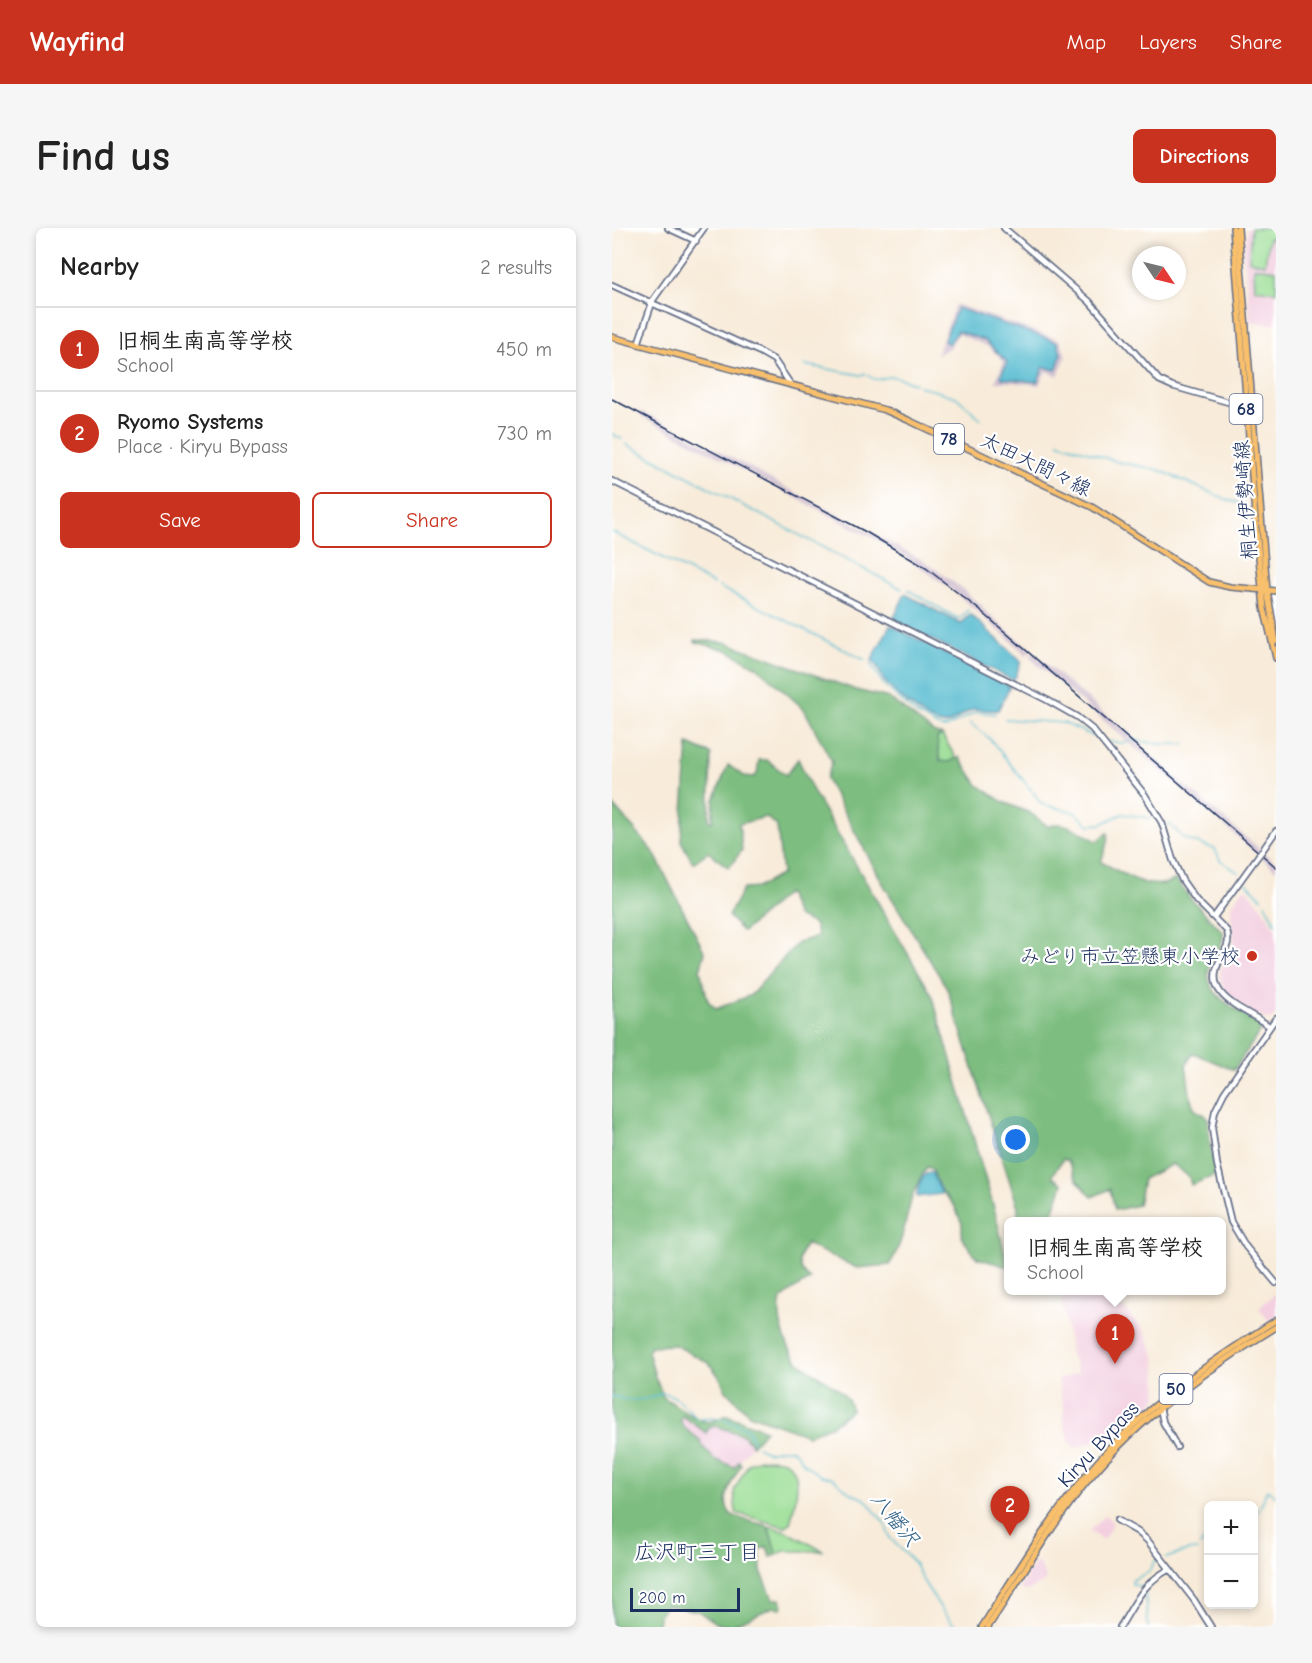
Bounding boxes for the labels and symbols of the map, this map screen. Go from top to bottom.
north arrow [1132,246,1186,300]
road number: 68 [1230,394,1262,424]
road number: 78 [934,424,964,454]
street label: 太田大間々線 [977,428,1095,501]
street label: 桐生伊勢崎線 [1230,439,1261,561]
place label: みどり市立笠懸東小学校 [1020,945,1240,968]
marker: みどり市立笠懸東小学校 [1245,949,1259,963]
your location [1001,1125,1030,1154]
pin: 1 [1096,1314,1134,1364]
road number: 50 [1160,1374,1192,1404]
street label: Kiryu Bypass [1053,1397,1144,1492]
pin: 2 [990,1486,1030,1536]
water label: 八幡沢 [866,1487,925,1552]
district label: 広沢町三丁目 [634,1540,760,1564]
scale bar [630,1585,740,1612]

